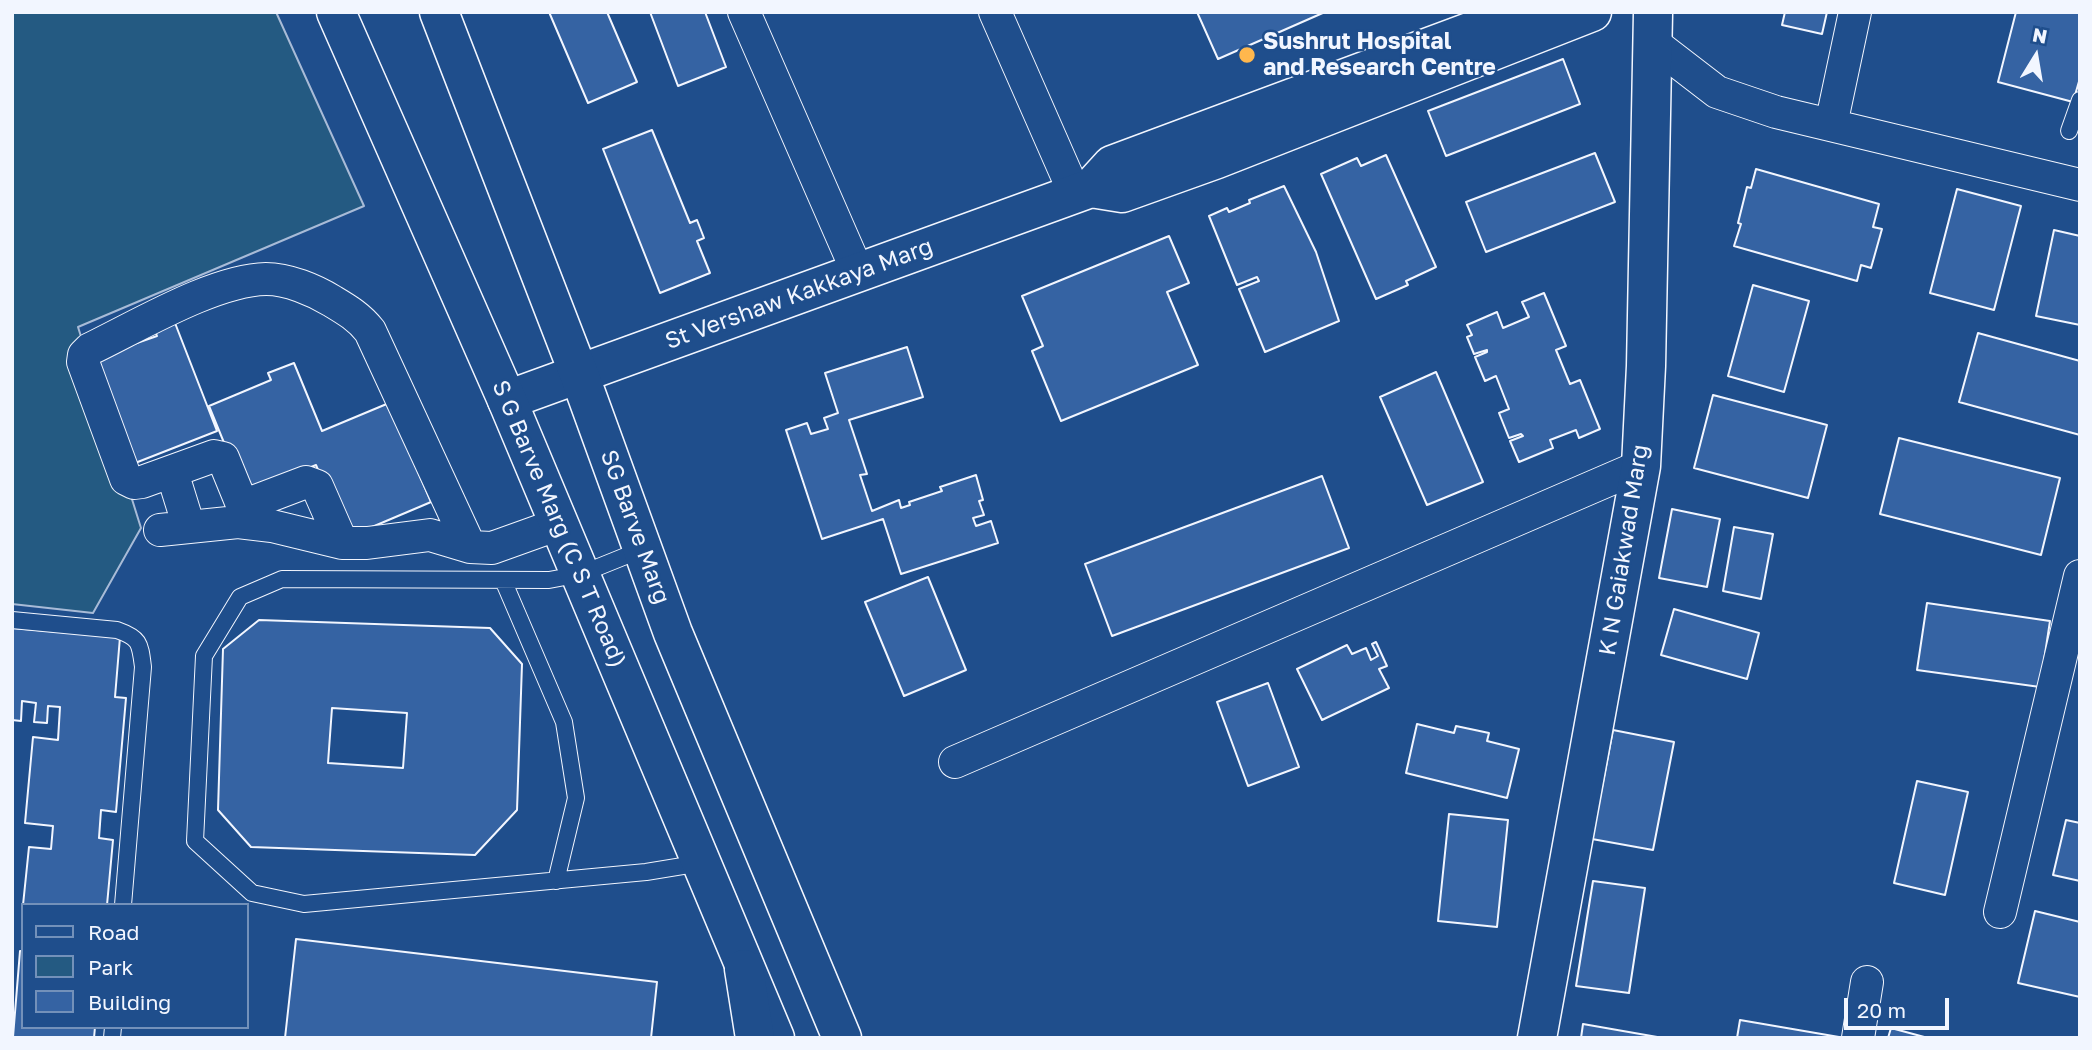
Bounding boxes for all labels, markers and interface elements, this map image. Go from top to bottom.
north arrow [2001,21,2071,91]
text: N [2031,22,2049,48]
place label: Sushrut Hospital and Research Centre [1263,28,1496,82]
marker: Sushrut Hospital and Research Centre [1237,45,1257,65]
street label: St Vershaw Kakkaya Marg [662,233,936,355]
street label: S G Barve Marg (C S T Road) [486,376,632,672]
street label: K N Gaiakwad Marg [1594,443,1654,657]
street label: SG Barve Marg [594,446,676,608]
legend [21,903,248,1029]
text: Road [88,919,139,945]
text: Park [88,954,133,980]
scale bar [1847,984,1952,1028]
text: Building [88,989,171,1015]
text: 20 m [1857,997,1906,1023]

